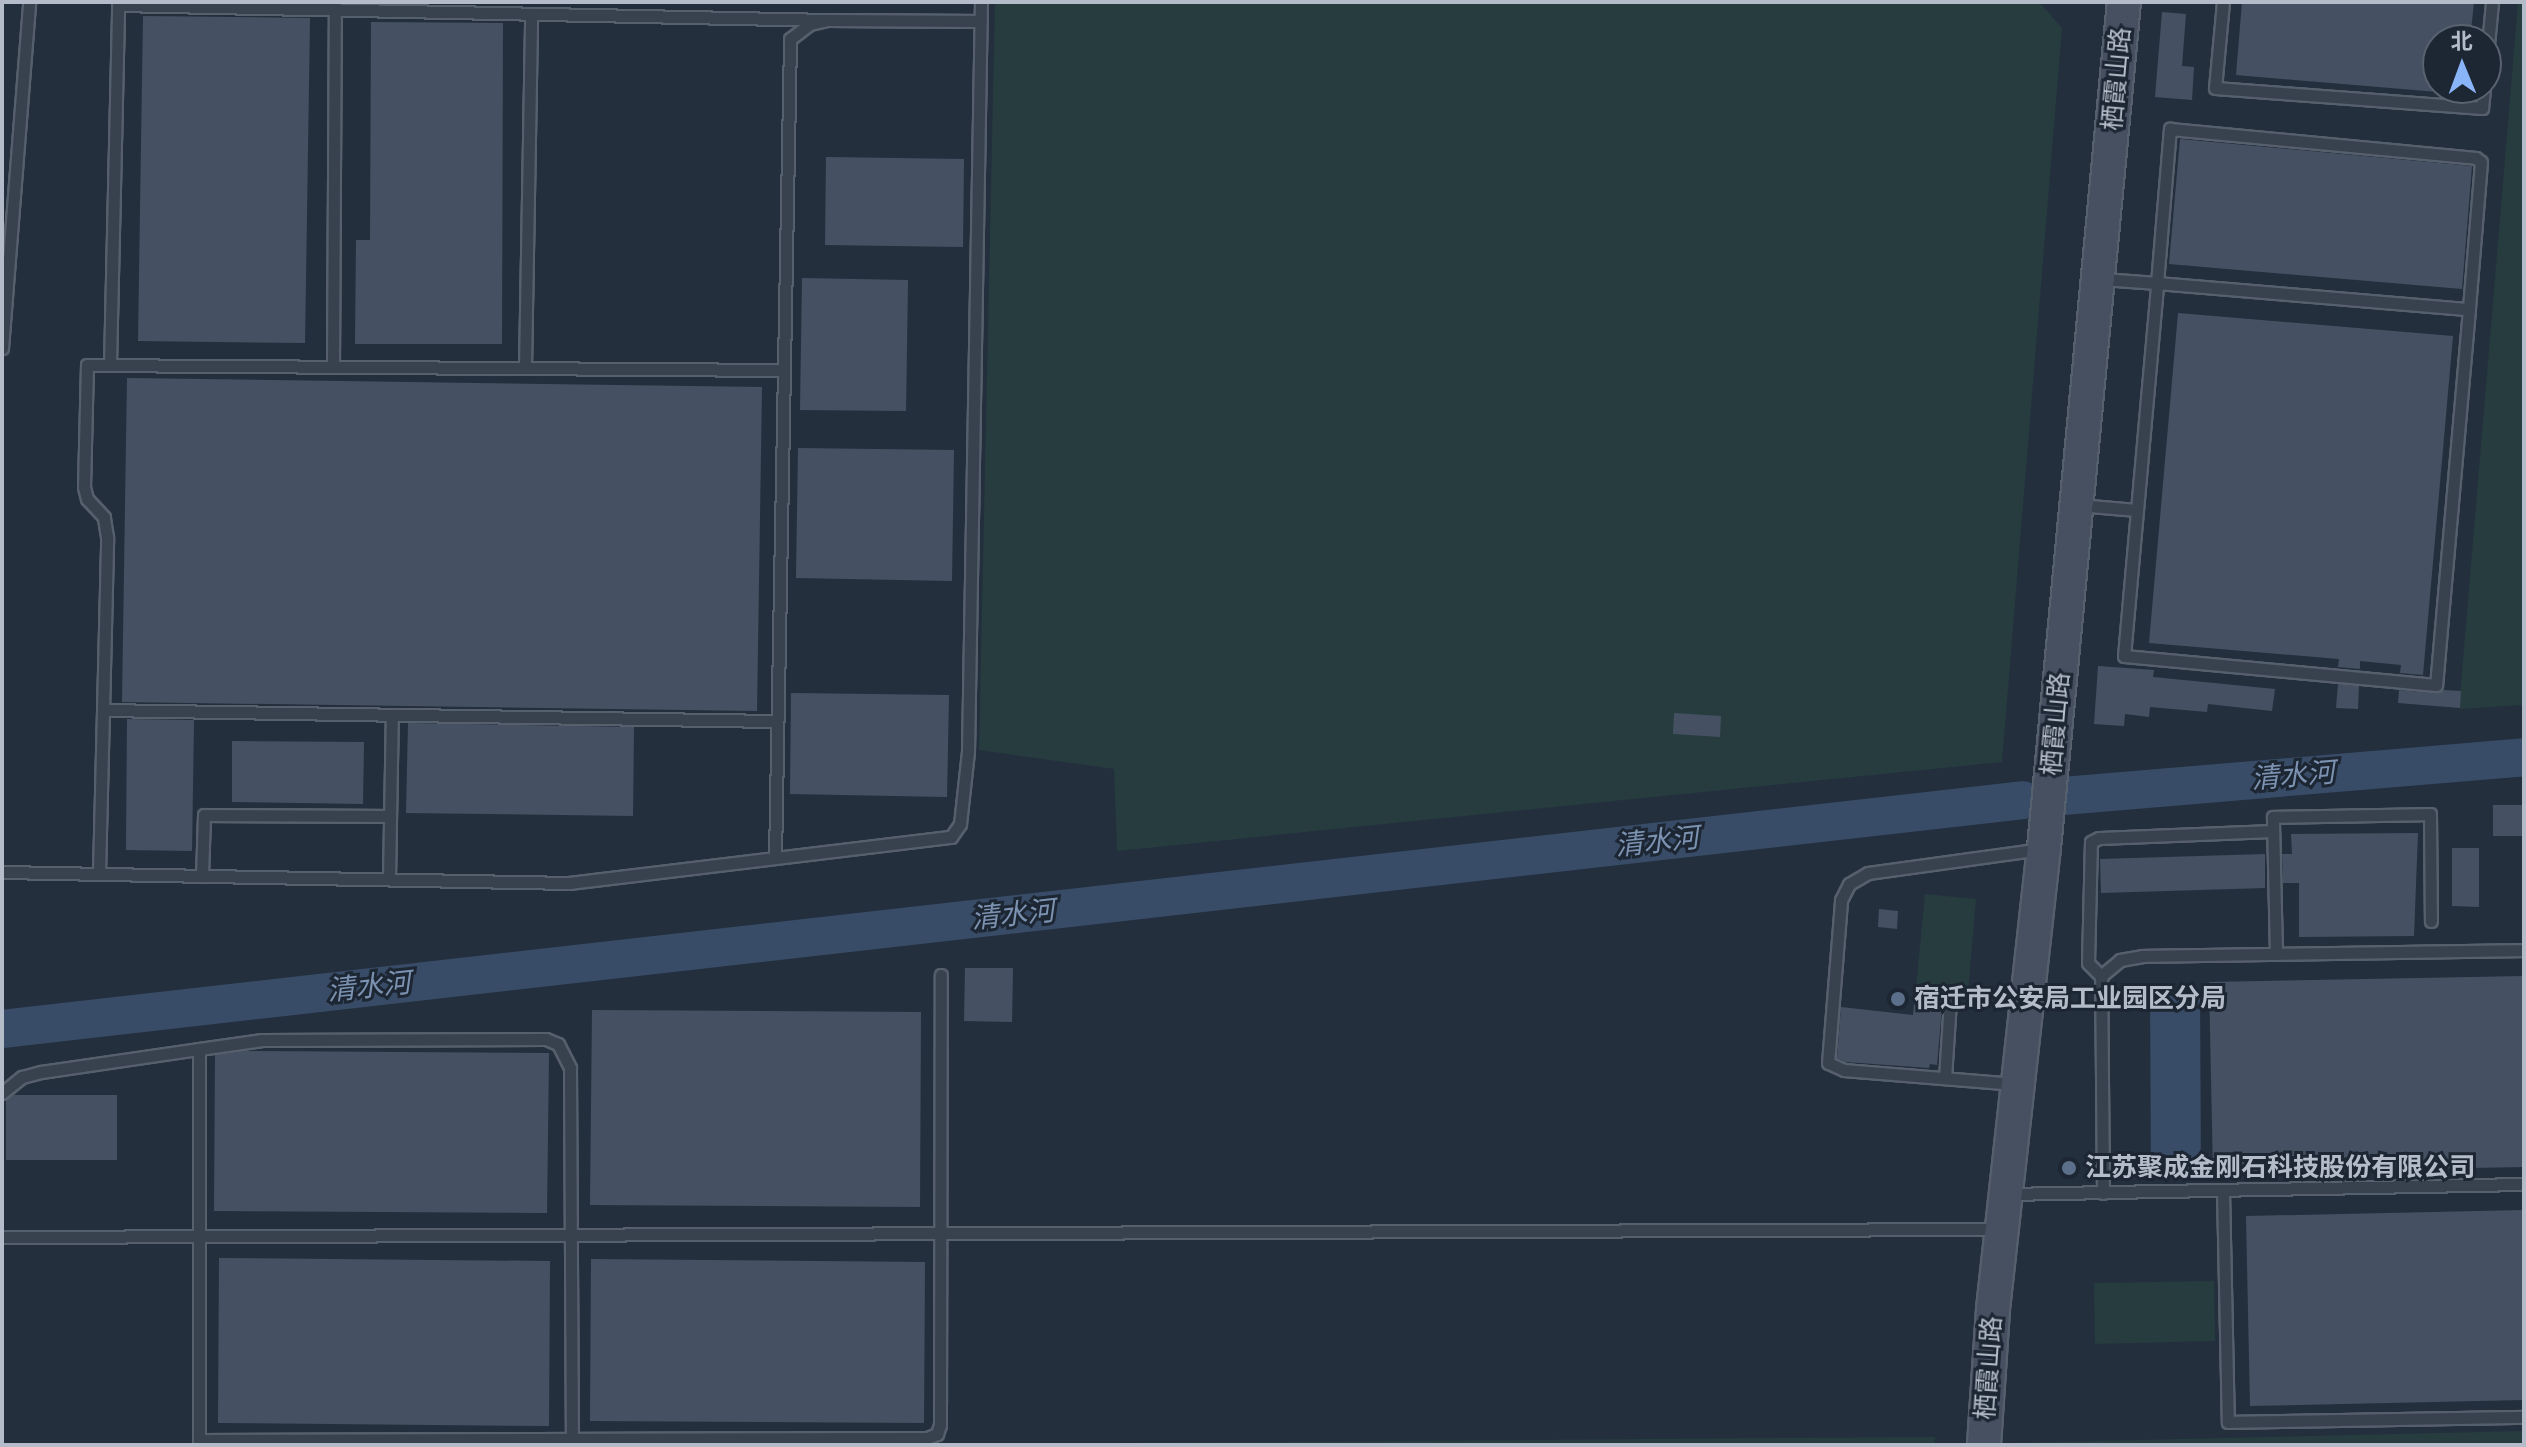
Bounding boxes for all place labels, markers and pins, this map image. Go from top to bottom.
place label: 宿迁市公安局工业园区分局 [1914,983,2226,1015]
marker: 宿迁市公安局工业园区分局 [1889,990,1907,1008]
place label: 江苏聚成金刚石科技股份有限公司 [2085,1152,2475,1184]
marker: 江苏聚成金刚石科技股份有限公司 [2060,1159,2078,1177]

